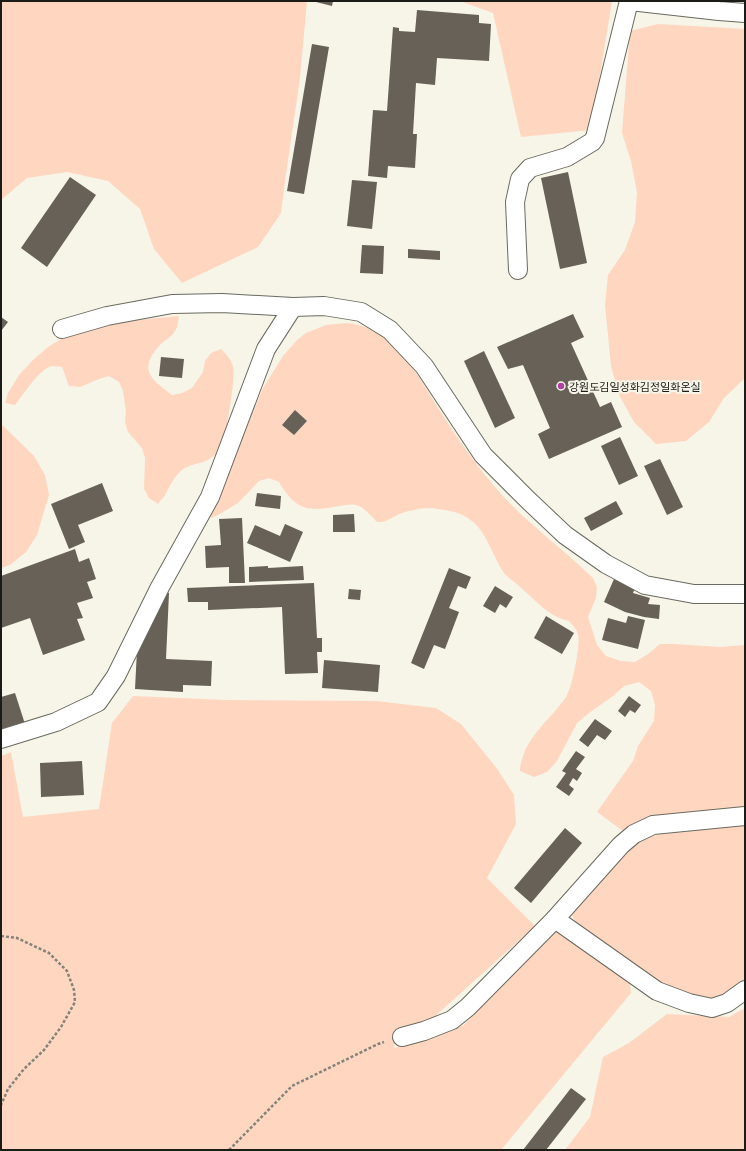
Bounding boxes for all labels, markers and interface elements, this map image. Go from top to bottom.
place label: 강원도김일성화김정일화온실 [569,378,701,394]
marker: 강원도김일성화김정일화온실 [556,381,566,391]

